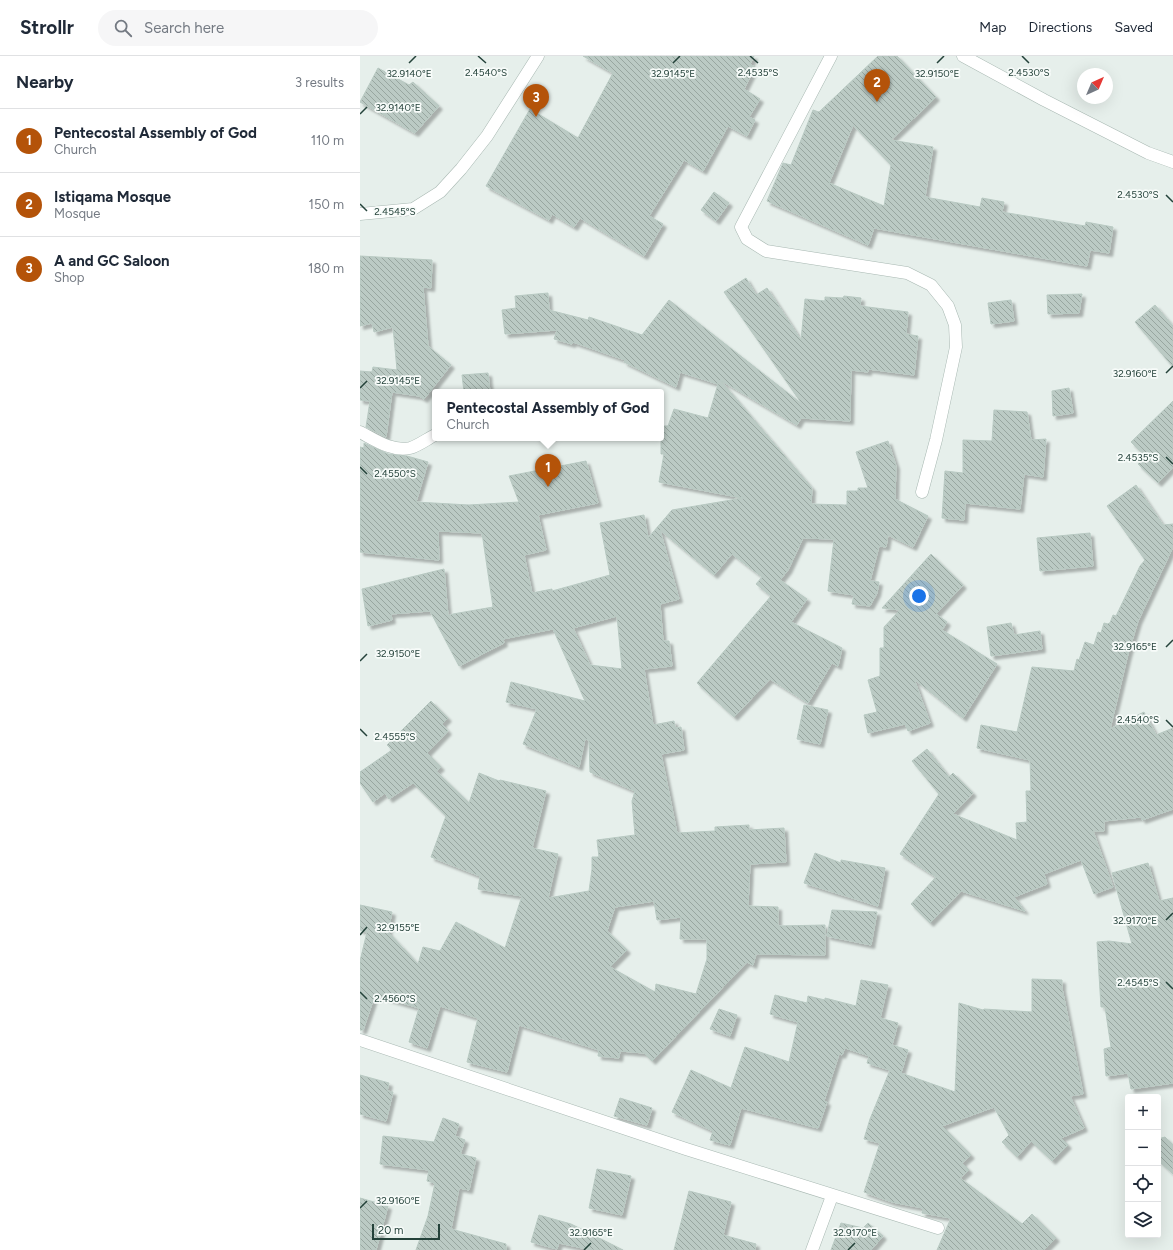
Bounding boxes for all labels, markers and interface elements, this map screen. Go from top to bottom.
search box [98,10,378,46]
text: Strollr [20,16,74,39]
icon: search [112,17,134,39]
text: Search here [144,19,224,37]
text: Map [979,19,1007,36]
text: Directions [1029,19,1092,36]
text: Saved [1114,19,1153,36]
text: 2.4540°S [465,66,507,79]
text: 2.4535°S [738,66,778,79]
text: 2.4530°S [1008,66,1050,79]
text: 32.9140°E [386,67,432,80]
text: 32.9145°E [651,67,695,80]
text: 32.9150°E [915,67,959,80]
north arrow [1077,68,1113,104]
pin: 2 [864,69,890,102]
text: Nearby [16,72,74,92]
text: 3 results [295,75,344,90]
pin: 3 [523,84,549,117]
text: 32.9140°E [375,101,421,114]
text: Pentecostal Assembly of God [54,124,257,142]
text: 1 [26,133,32,148]
text: 110 m [311,133,344,148]
text: Church [54,142,97,157]
text: Istiqama Mosque [54,188,171,206]
text: 2.4530°S [1117,188,1159,201]
text: 2 [25,197,33,212]
text: 150 m [309,197,344,212]
text: 2.4545°S [374,205,416,218]
text: Mosque [54,206,100,221]
text: A and GC Saloon [54,252,170,270]
text: 3 [25,261,33,276]
text: 180 m [308,261,344,276]
text: Shop [54,270,84,285]
text: 32.9160°E [1113,367,1157,380]
text: 32.9145°E [376,374,420,387]
popup [432,389,664,441]
text: Pentecostal Assembly of God [447,399,649,417]
text: Church [447,417,489,432]
text: 2.4535°S [1118,451,1158,464]
pin: 1 [535,454,561,487]
text: 2.4550°S [374,467,416,480]
your location [909,586,929,606]
text: 32.9165°E [1113,640,1157,653]
text: 32.9150°E [376,647,420,660]
text: 2.4540°S [1117,713,1159,726]
text: 2.4555°S [375,730,415,743]
text: 32.9170°E [1113,914,1157,927]
text: 32.9155°E [376,921,420,934]
text: 2.4545°S [1117,976,1159,989]
text: 2.4560°S [374,992,416,1005]
map controls [1125,1094,1161,1238]
button: + [1125,1094,1161,1130]
button: − [1125,1130,1161,1166]
button: locate [1125,1166,1161,1202]
text: 32.9160°E [376,1194,420,1207]
button: layers [1125,1202,1161,1238]
scale bar [372,1222,440,1241]
text: 20 m [378,1224,403,1237]
text: 32.9165°E [569,1226,613,1239]
text: 32.9170°E [833,1226,877,1239]

